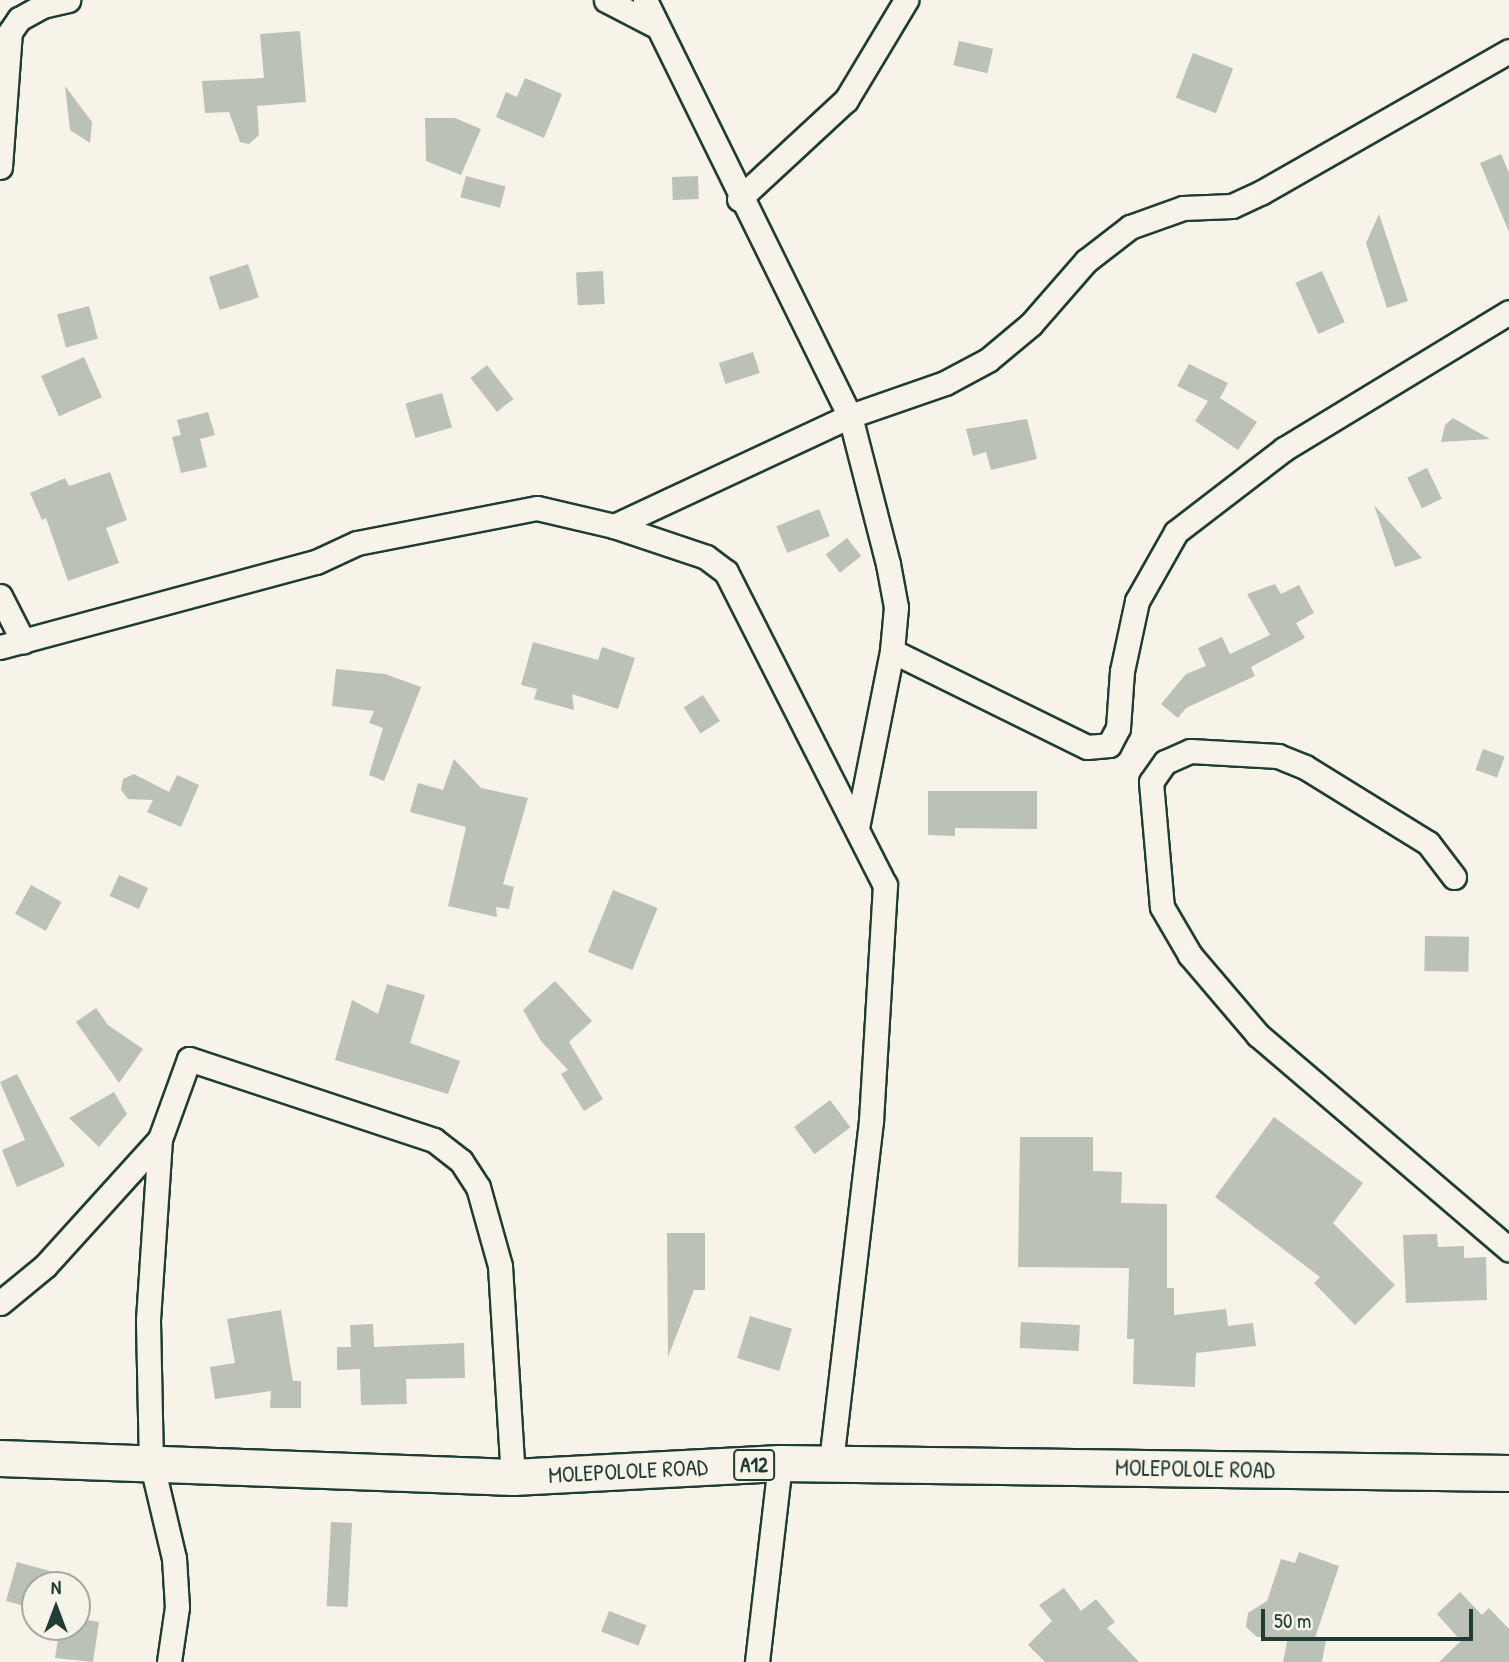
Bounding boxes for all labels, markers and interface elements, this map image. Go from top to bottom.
road number: A12 [733,1448,775,1482]
street label: MOLEPOLOLE ROAD [547,1453,709,1489]
street label: MOLEPOLOLE ROAD [1115,1454,1275,1484]
north arrow [21,1571,91,1641]
text: N [51,1574,61,1600]
scale bar [1264,1596,1476,1640]
text: 50 m [1274,1606,1311,1635]

